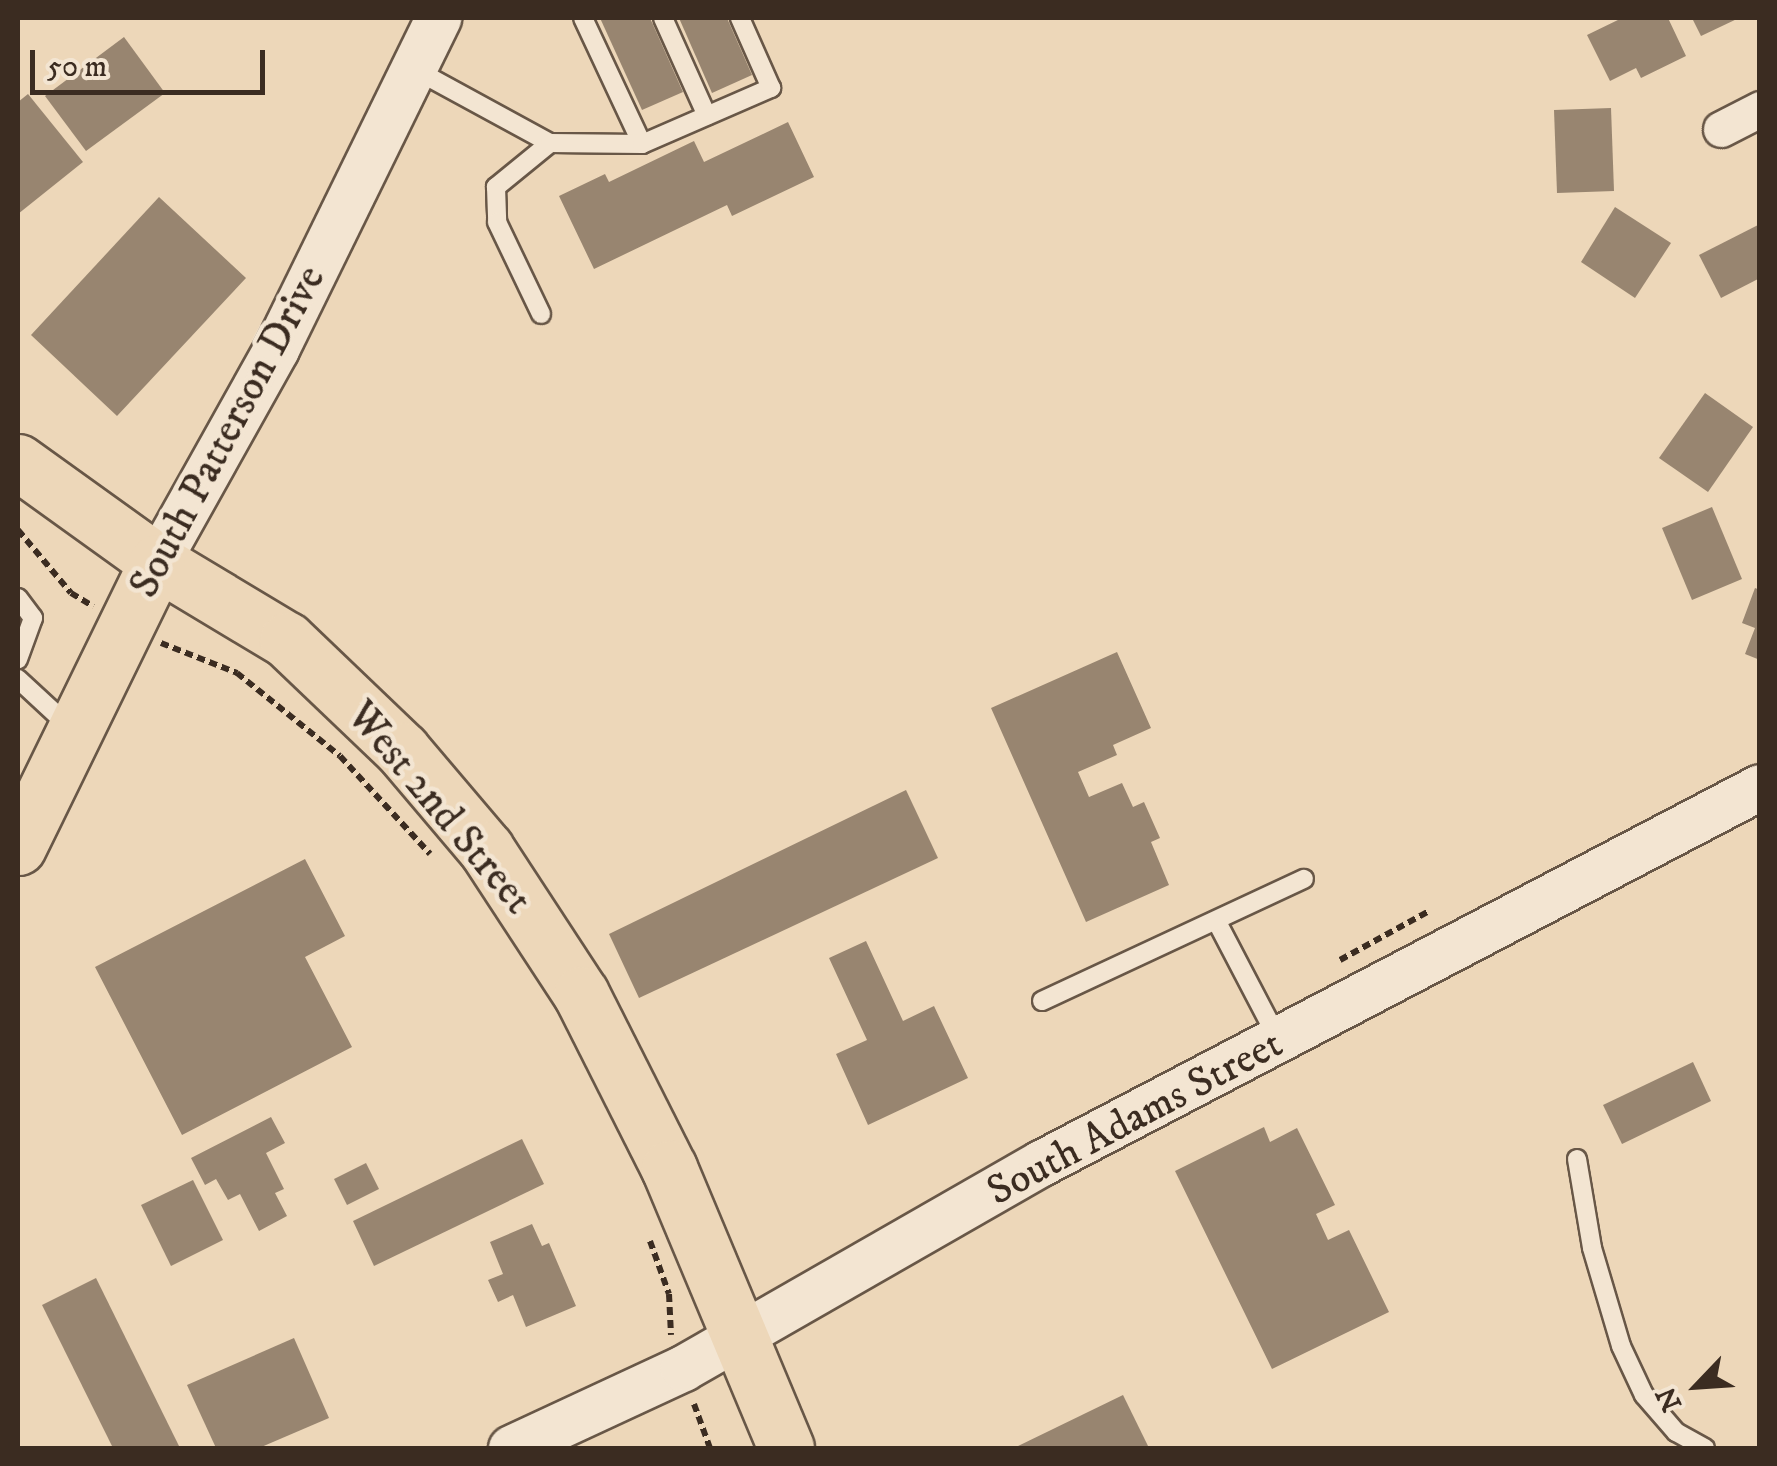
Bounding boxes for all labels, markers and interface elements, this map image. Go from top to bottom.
scale bar [35,30,270,92]
text: 50 m [47,49,107,86]
street label: South Patterson Drive [119,258,337,606]
street label: West 2nd Street [335,691,543,925]
street label: South Adams Street [979,1019,1291,1217]
north arrow [1647,1336,1747,1436]
text: N [1649,1381,1690,1417]

